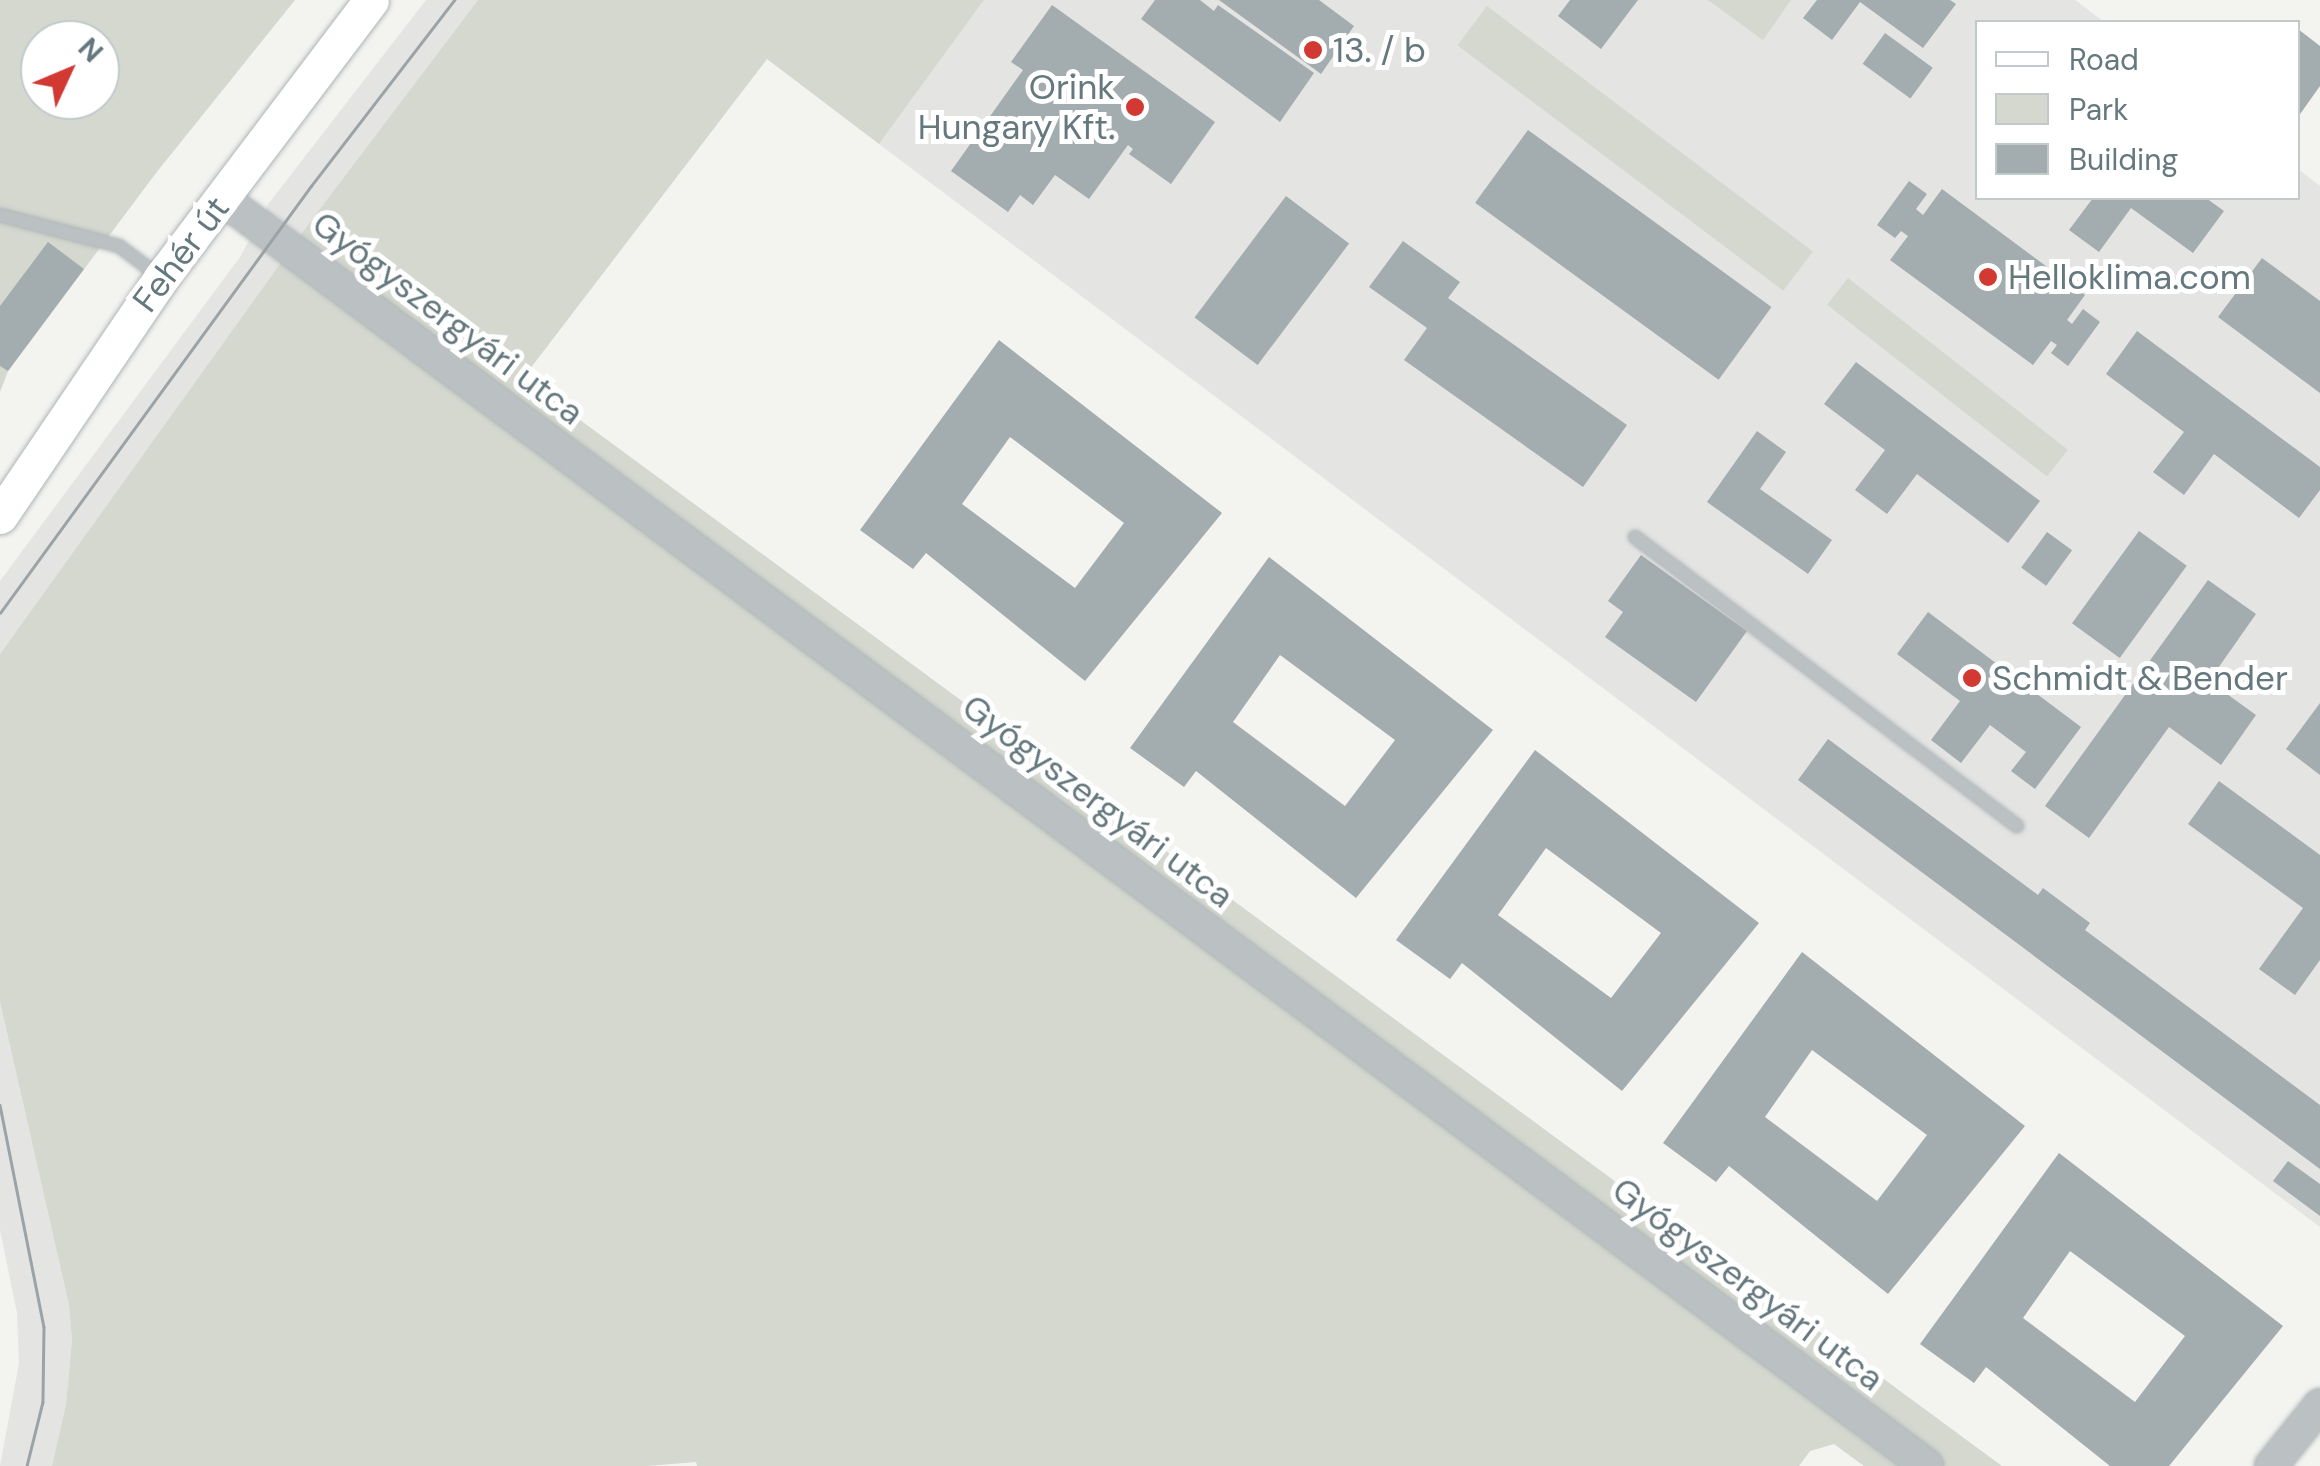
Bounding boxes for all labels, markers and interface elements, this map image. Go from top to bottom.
north arrow [20,20,120,120]
legend [1975,20,2300,200]
place label: 13. / b [1333,29,1426,71]
text: N [70,30,111,70]
marker: 13. / b [1302,39,1324,61]
text: Road [2069,40,2139,79]
place label: Orink Hungary Kft. [918,66,1115,148]
text: Park [2069,90,2128,129]
marker: Orink Hungary Kft. [1124,96,1146,118]
text: Building [2069,140,2178,179]
street label: Fehér út [124,188,238,320]
street label: Gyógyszergyári utca [304,202,592,434]
place label: Helloklima.com [2008,256,2251,298]
marker: Helloklima.com [1977,266,1999,288]
place label: Schmidt & Bender [1992,657,2288,699]
marker: Schmidt & Bender [1961,667,1983,689]
street label: Gyógyszergyári utca [954,685,1242,917]
street label: Gyógyszergyári utca [1604,1168,1892,1400]

